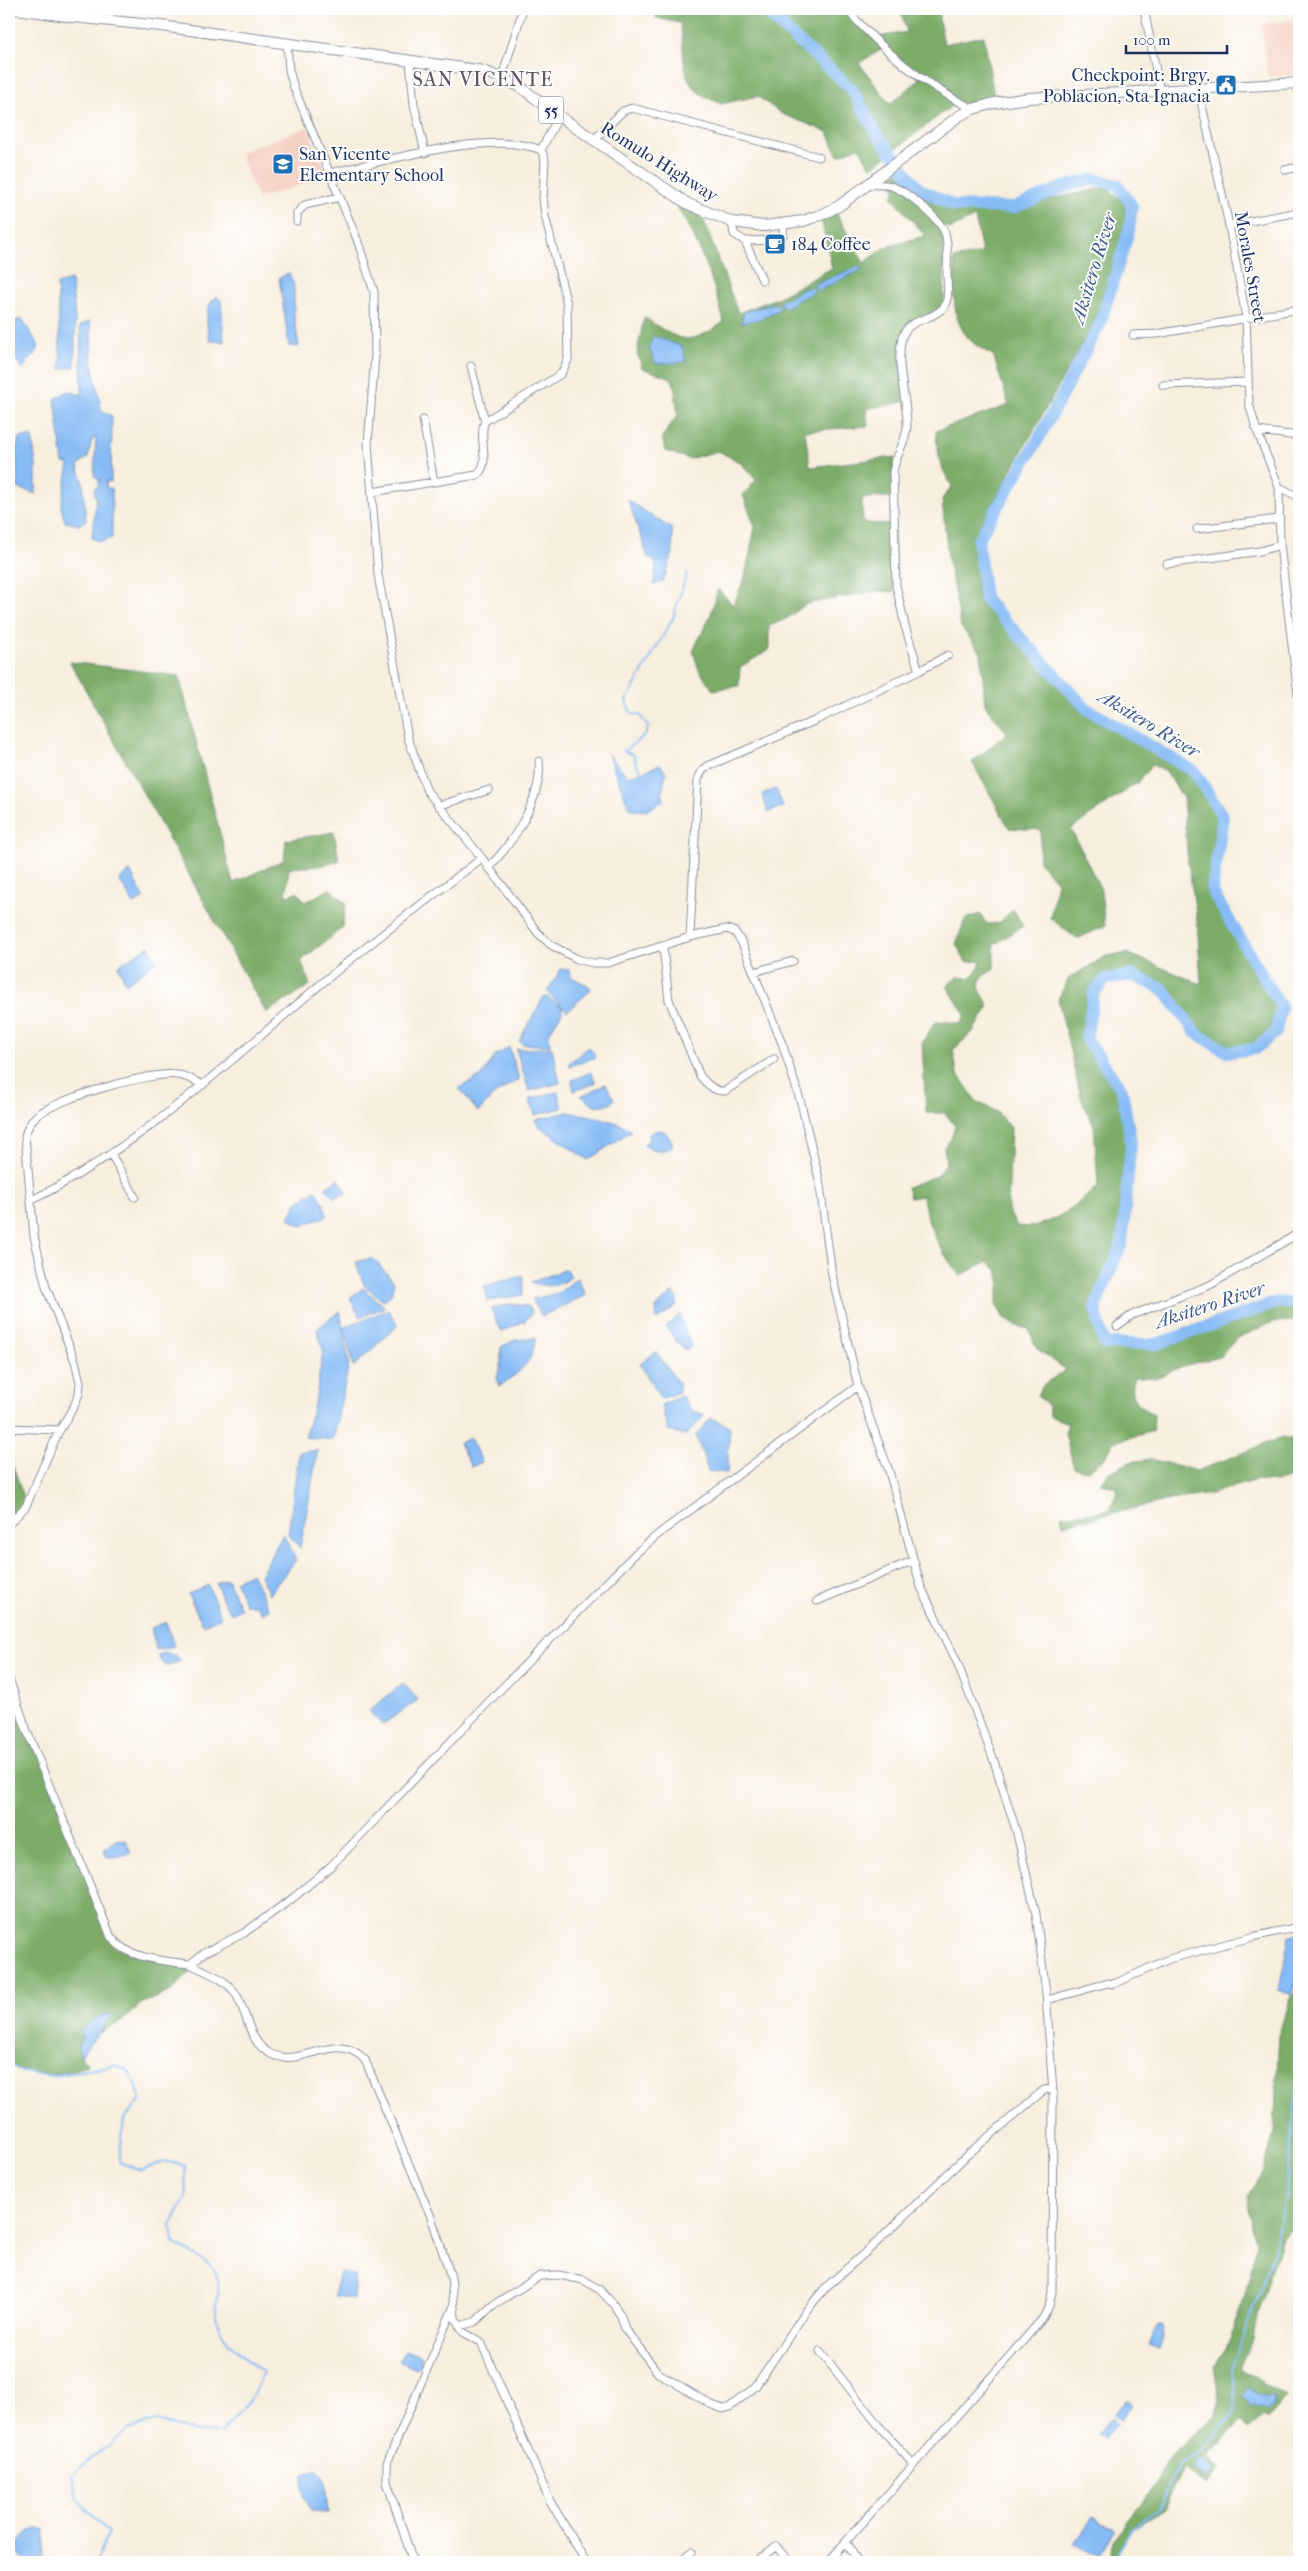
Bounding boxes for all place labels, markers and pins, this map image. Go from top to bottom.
place label: Checkpoint: Brgy. Poblacion, Sta Ignacia [1043,65,1211,107]
public building icon: Checkpoint: Brgy. Poblacion, Sta Ignacia [1214,73,1238,97]
place label: San Vicente Elementary School [299,144,444,186]
school or university icon: San Vicente Elementary School [271,152,295,176]
cafe icon: 184 Coffee [763,232,787,256]
place label: 184 Coffee [791,234,871,255]

